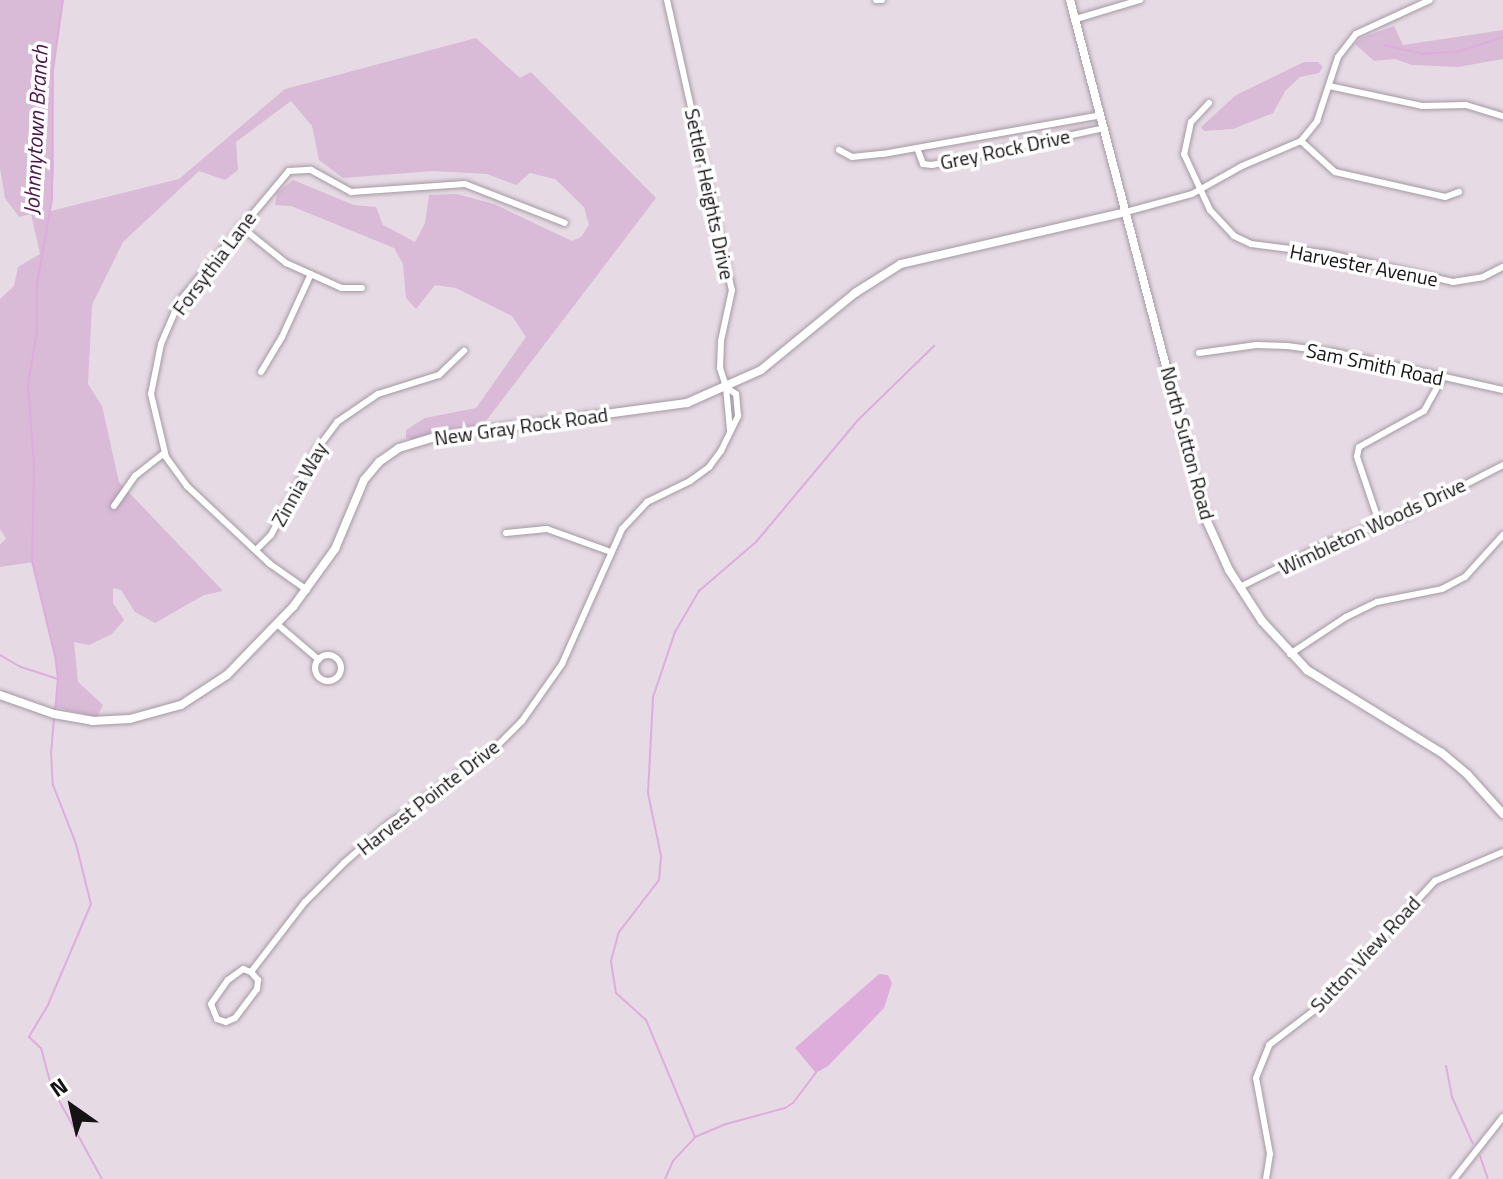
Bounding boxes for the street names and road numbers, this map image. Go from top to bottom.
street label: Settler Heights Drive [680,106,740,282]
street label: Grey Rock Drive [938,124,1072,174]
street label: Forsythia Lane [167,206,261,320]
street label: Harvester Avenue [1288,239,1440,291]
street label: Sam Smith Road [1304,338,1446,390]
street label: North Sutton Road [1156,364,1220,522]
street label: New Gray Rock Road [433,402,609,450]
street label: Zinnia Way [266,438,332,530]
street label: Wimbleton Woods Drive [1275,472,1469,580]
street label: Harvest Pointe Drive [352,734,504,860]
street label: Sutton View Road [1305,891,1425,1017]

